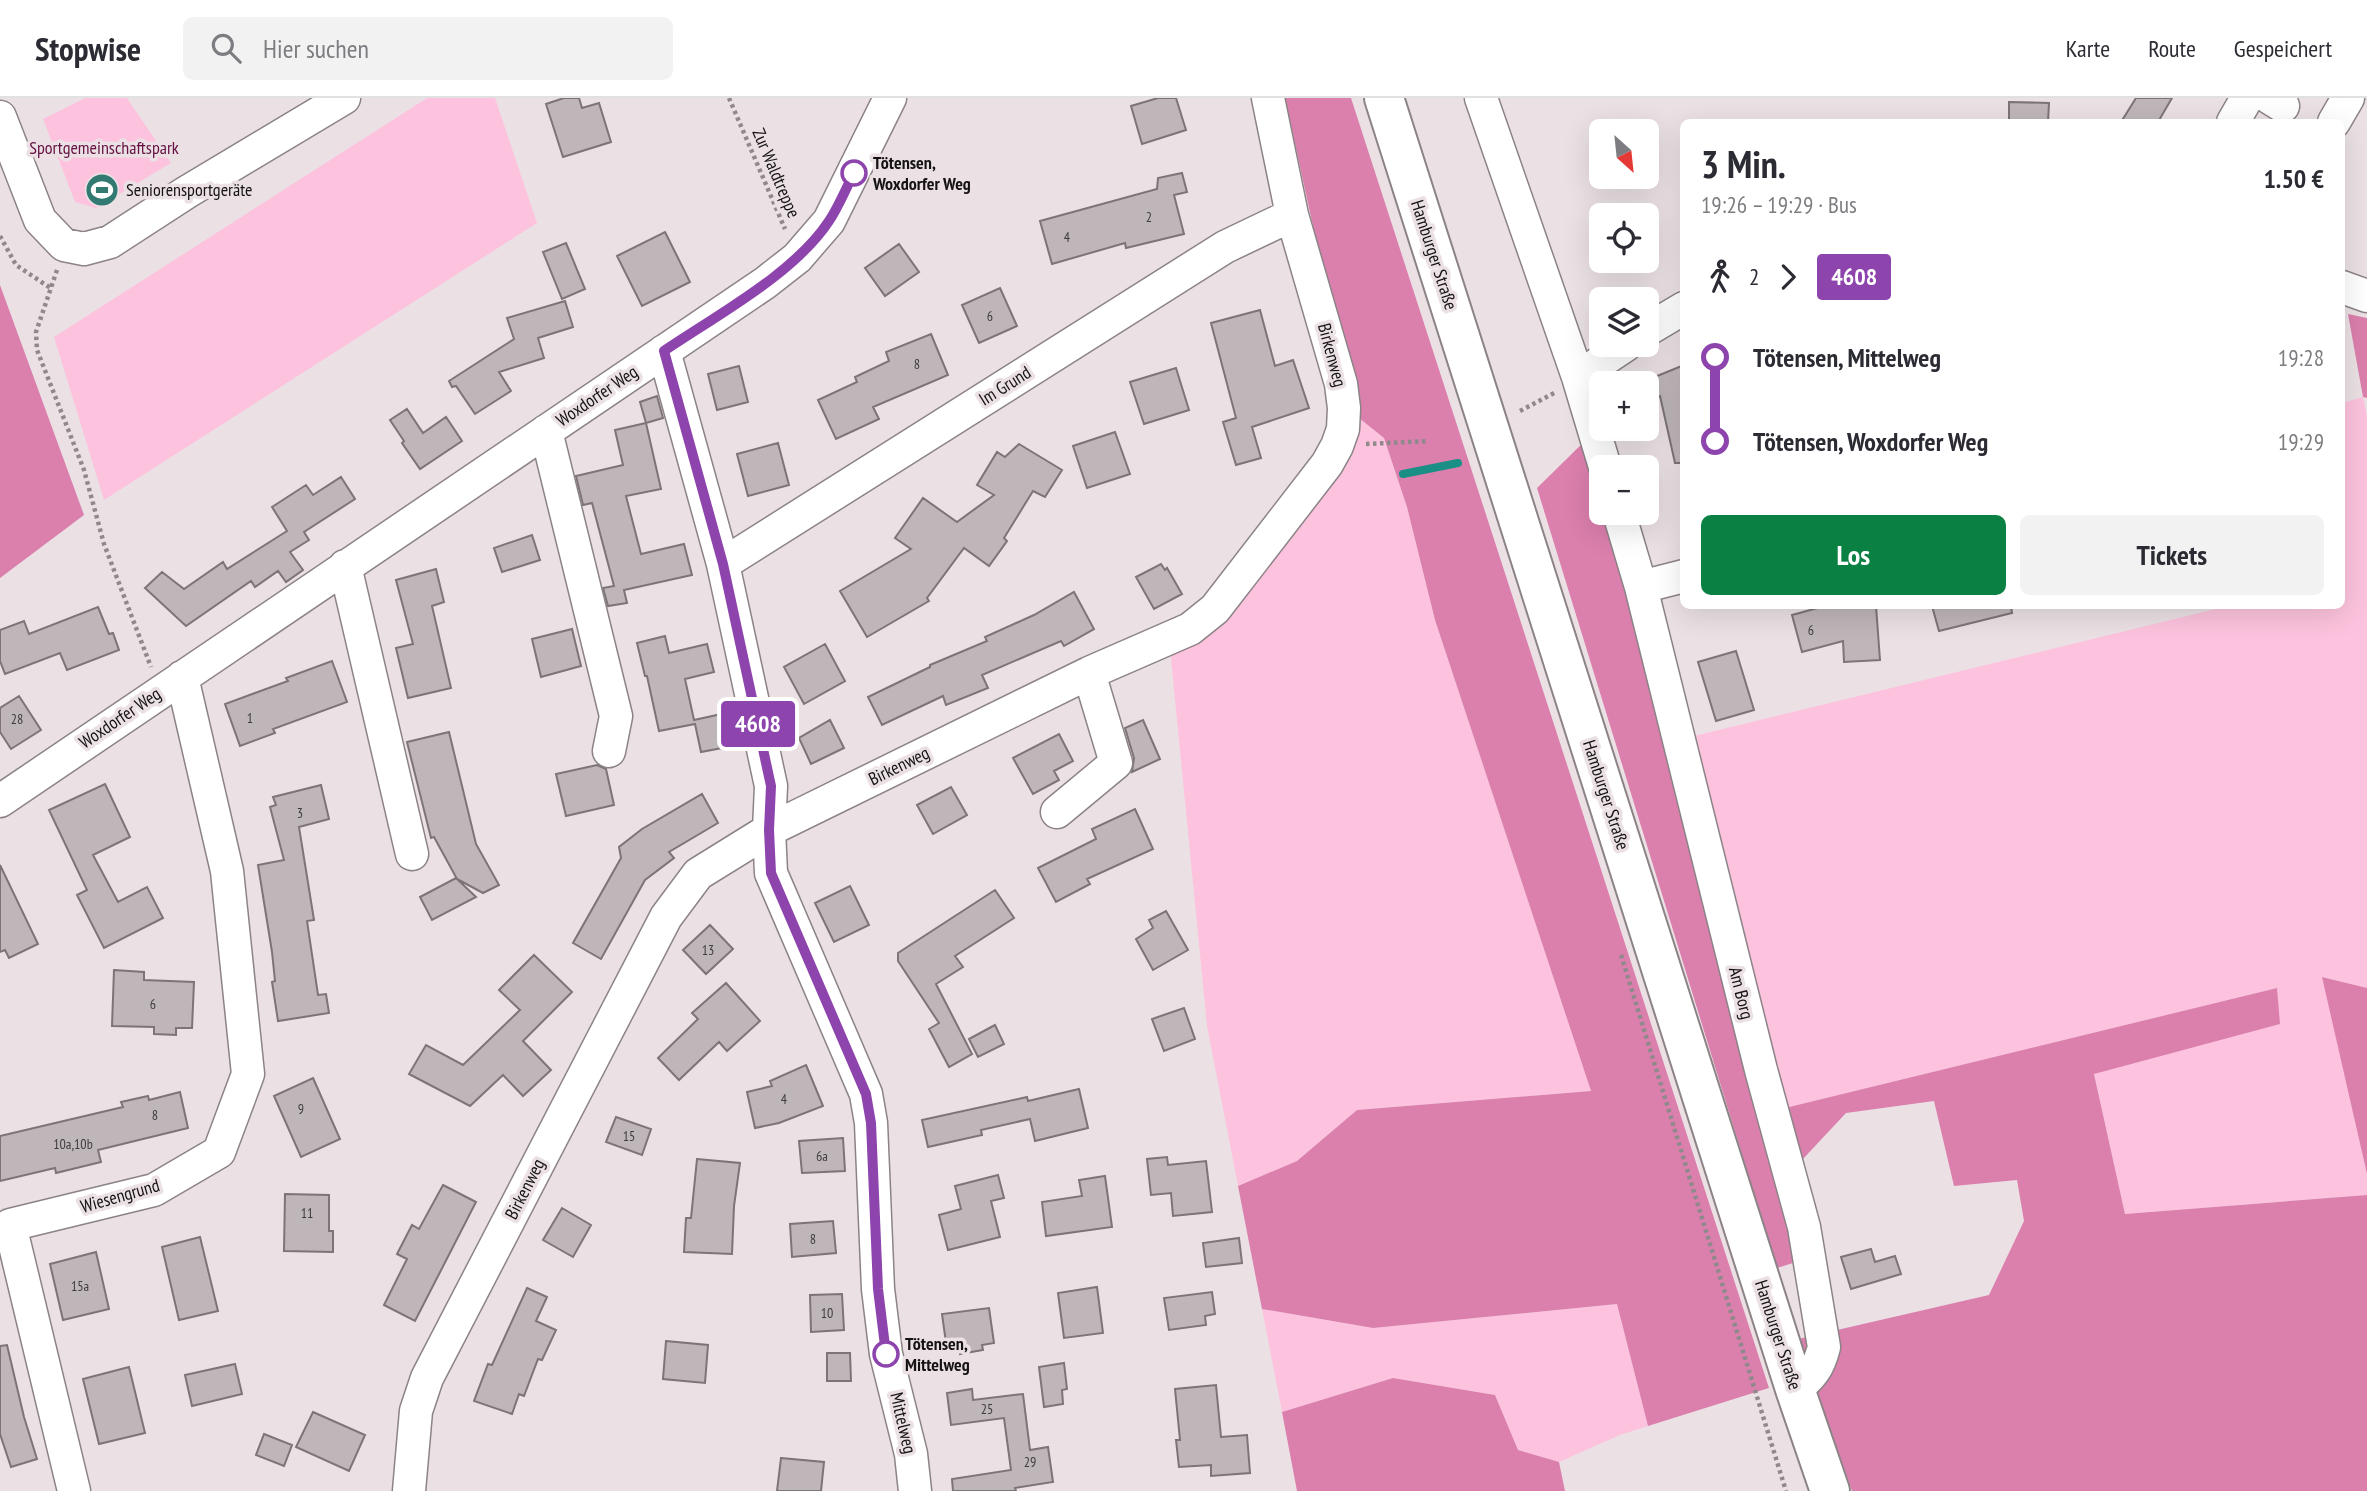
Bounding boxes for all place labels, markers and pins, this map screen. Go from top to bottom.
place label: Tötensen, Woxdorfer Weg [872,151,971,195]
marker: Tötensen, Woxdorfer Weg [841,160,867,186]
sports icon: Seniorensportgeräte [83,171,121,209]
place label: Seniorensportgeräte [126,178,252,201]
place label: Tötensen, Mittelweg [905,1332,970,1376]
marker: Tötensen, Mittelweg [873,1341,899,1367]

